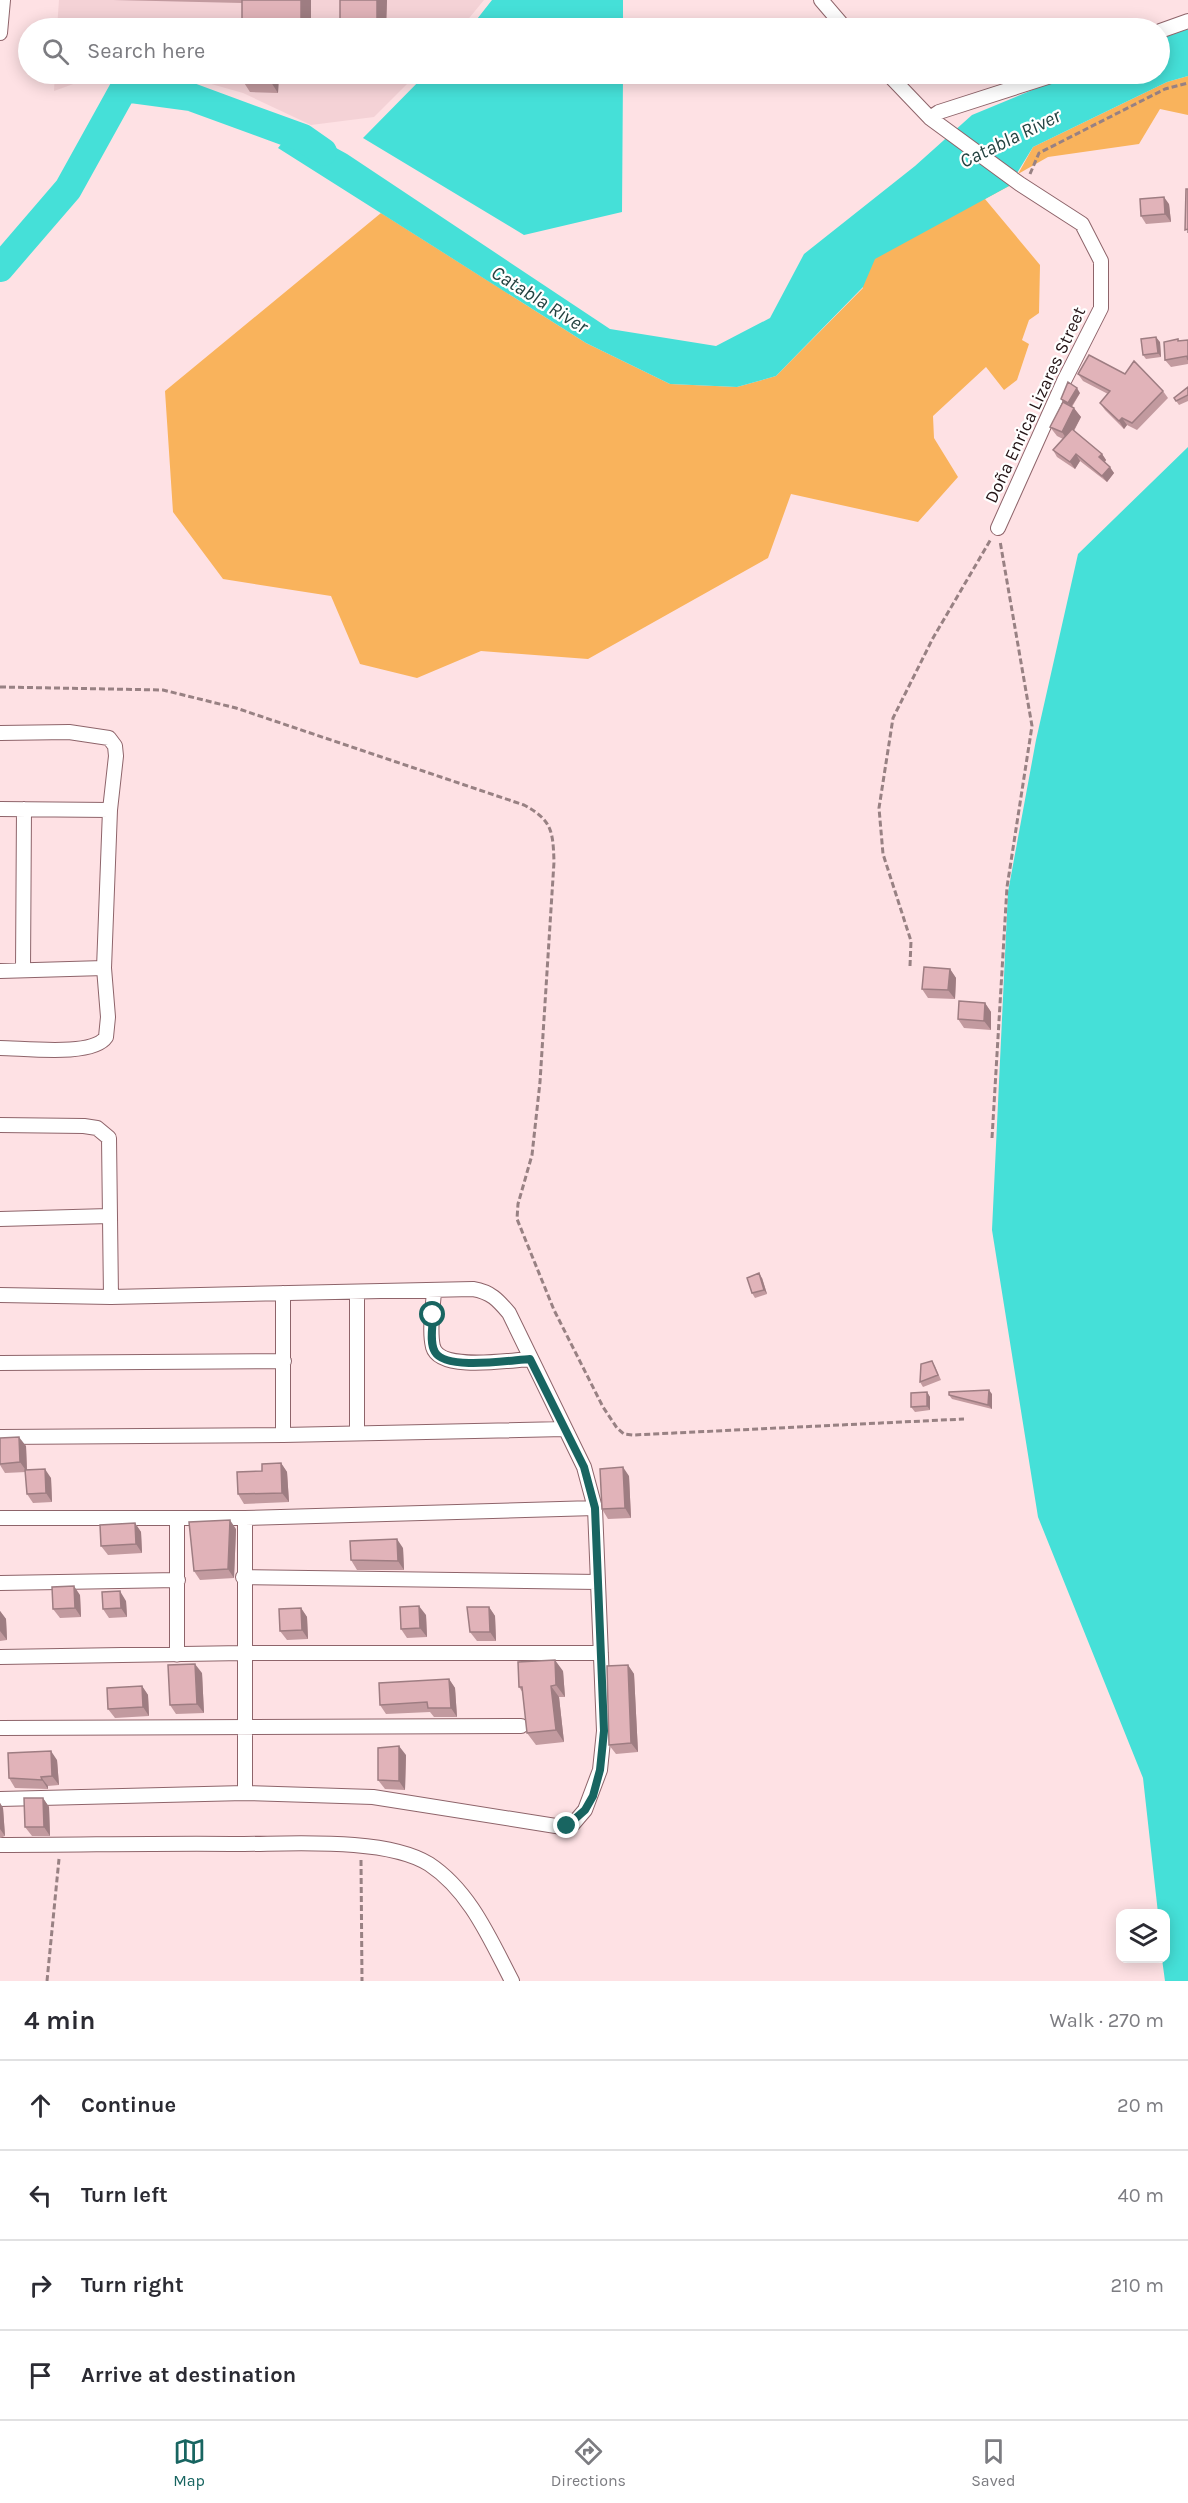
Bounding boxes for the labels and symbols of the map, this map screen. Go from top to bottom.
water label: Catabla River [956,104,1065,173]
water label: Catabla River [487,261,593,339]
street label: Doña Enrica Lizares Street [980,303,1090,507]
route start [419,1301,445,1327]
route end [553,1812,579,1838]

